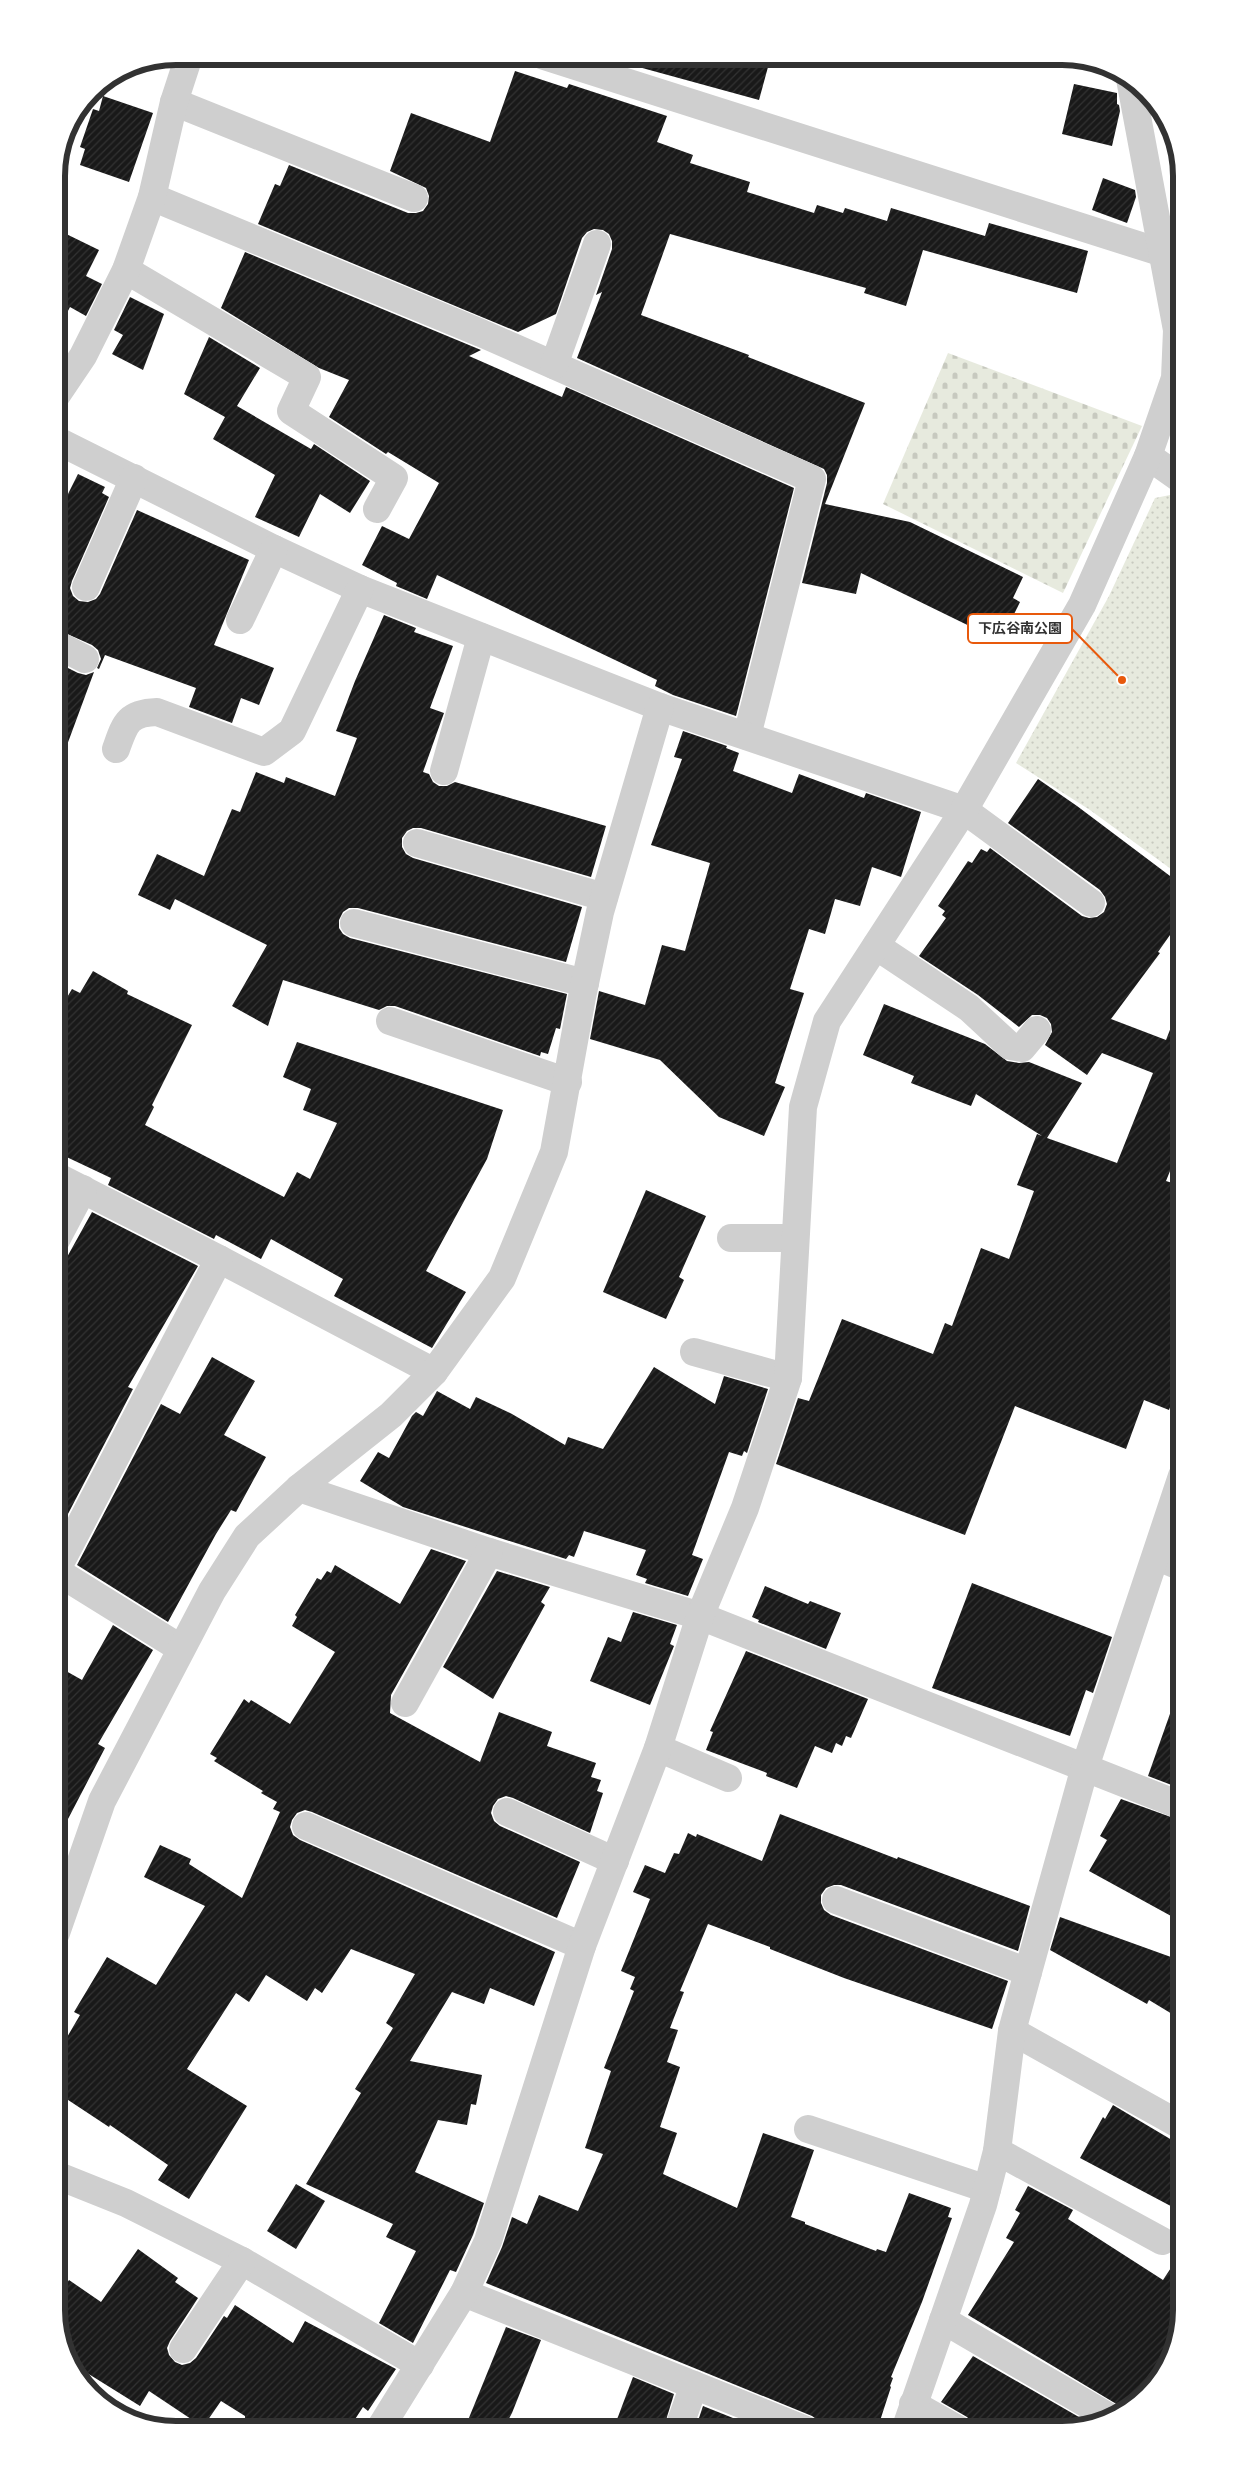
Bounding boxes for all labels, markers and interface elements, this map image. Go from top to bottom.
callout: 下広谷南公園 [968,614,1072,643]
text: 下広谷南公園 [978,620,1062,637]

